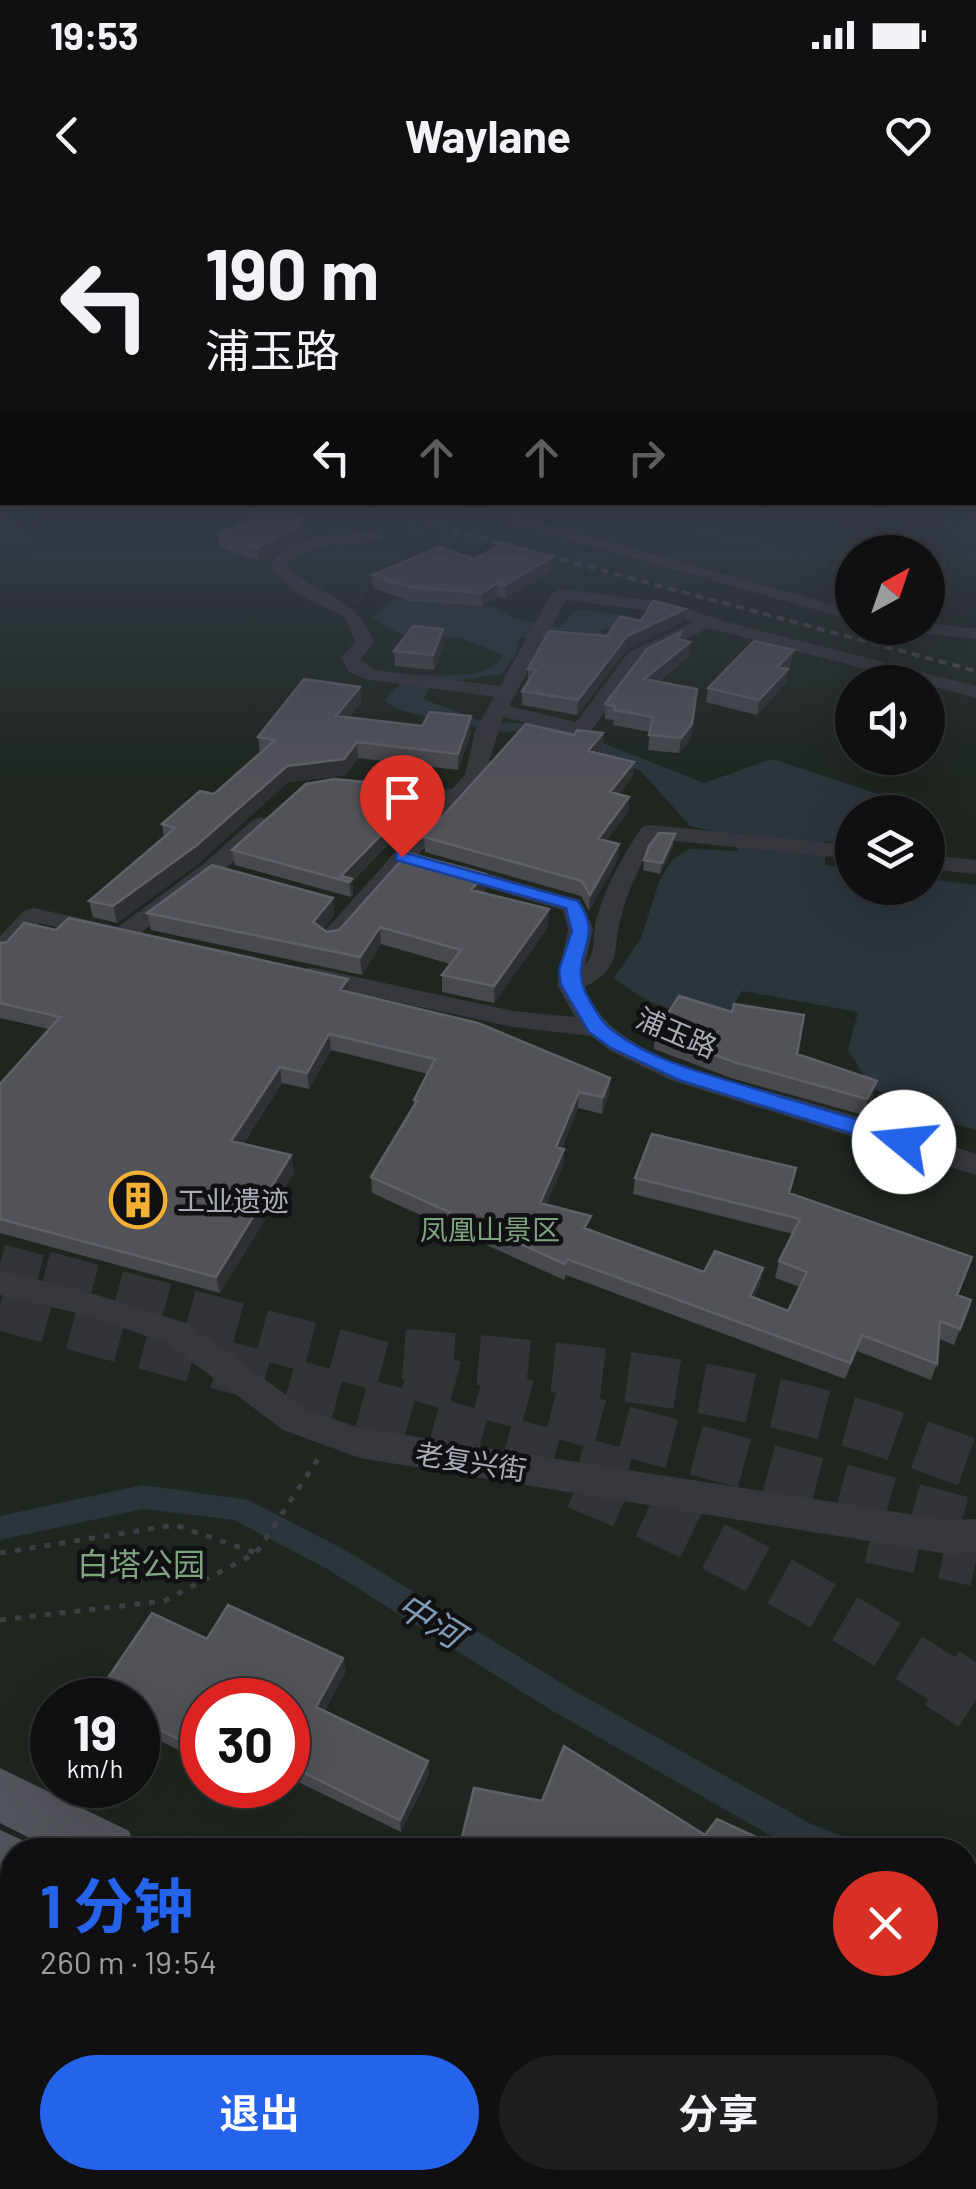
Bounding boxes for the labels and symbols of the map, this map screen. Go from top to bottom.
north arrow [835,535,945,645]
pin [360,755,445,858]
street label: 浦玉路 [632,1000,722,1064]
position arrow [852,1090,956,1194]
building icon: 工业遗迹 [108,1170,168,1230]
place label: 工业遗迹 [177,1183,289,1217]
park label: 凤凰山景区 [420,1212,560,1246]
street label: 老复兴街 [413,1435,529,1487]
park label: 白塔公园 [77,1544,205,1582]
water label: 中河 [390,1583,477,1659]
speed limit sign: 30 [180,1678,310,1808]

